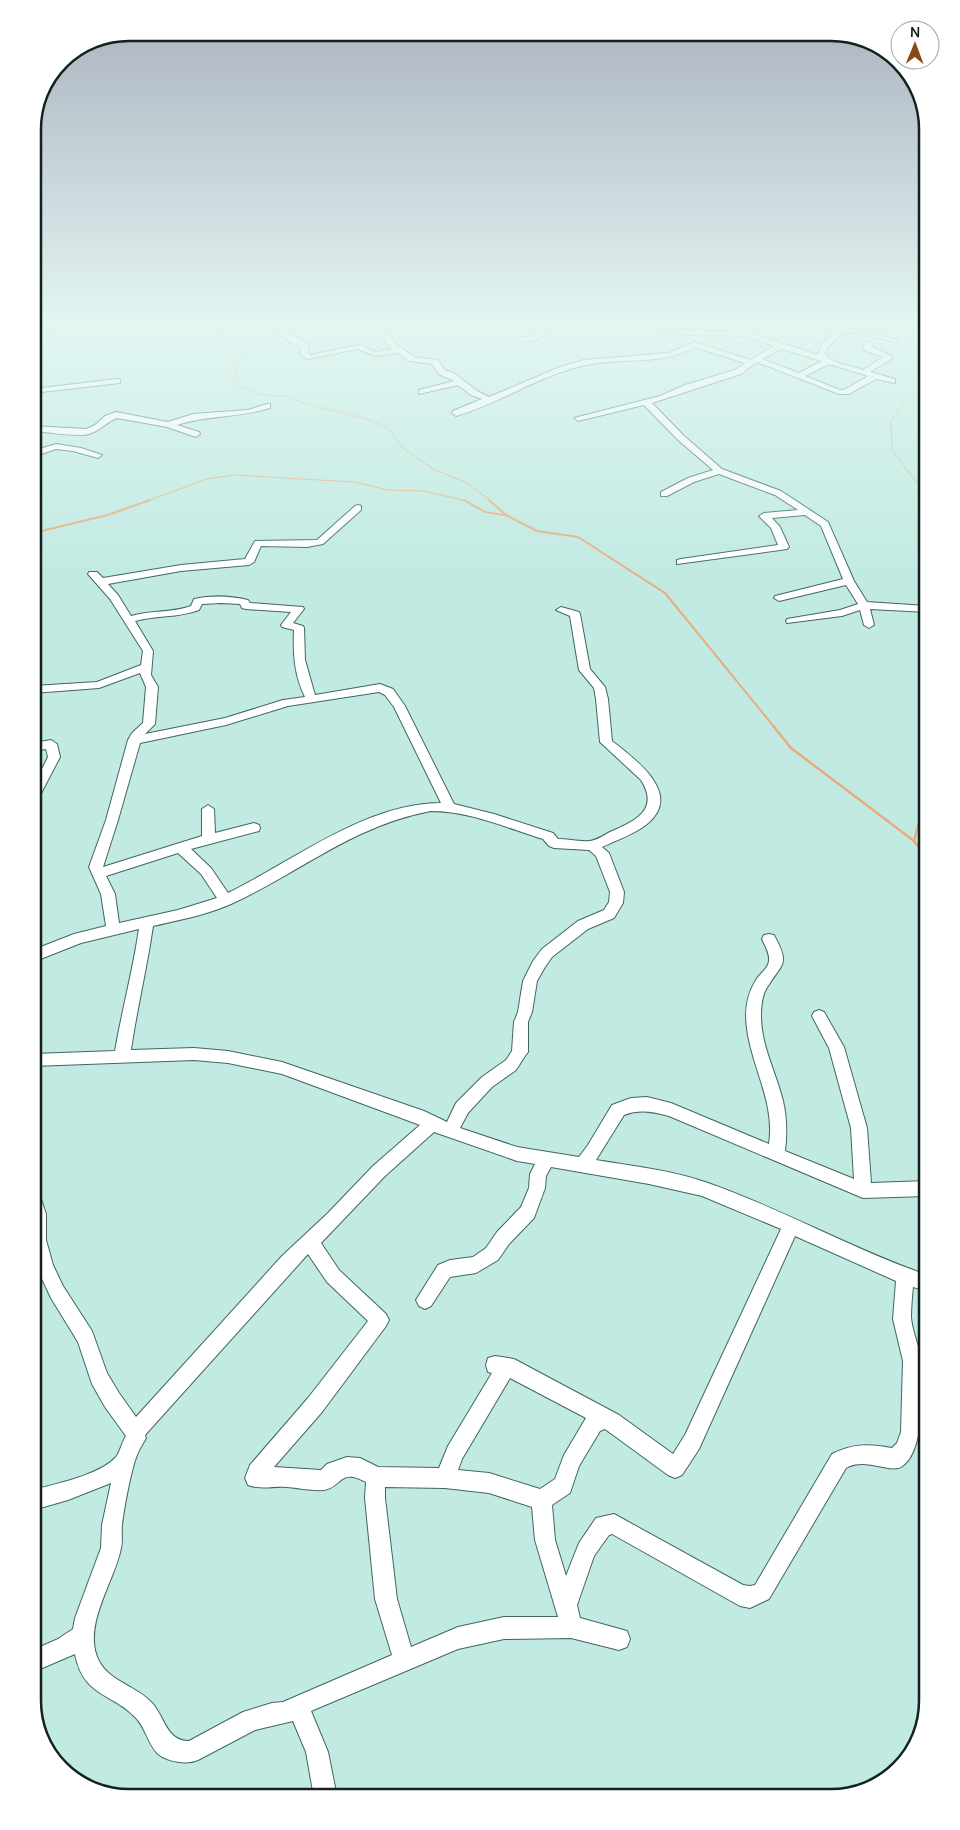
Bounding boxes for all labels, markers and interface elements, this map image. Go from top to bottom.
north arrow [890,20,940,70]
text: N [910,22,920,41]

